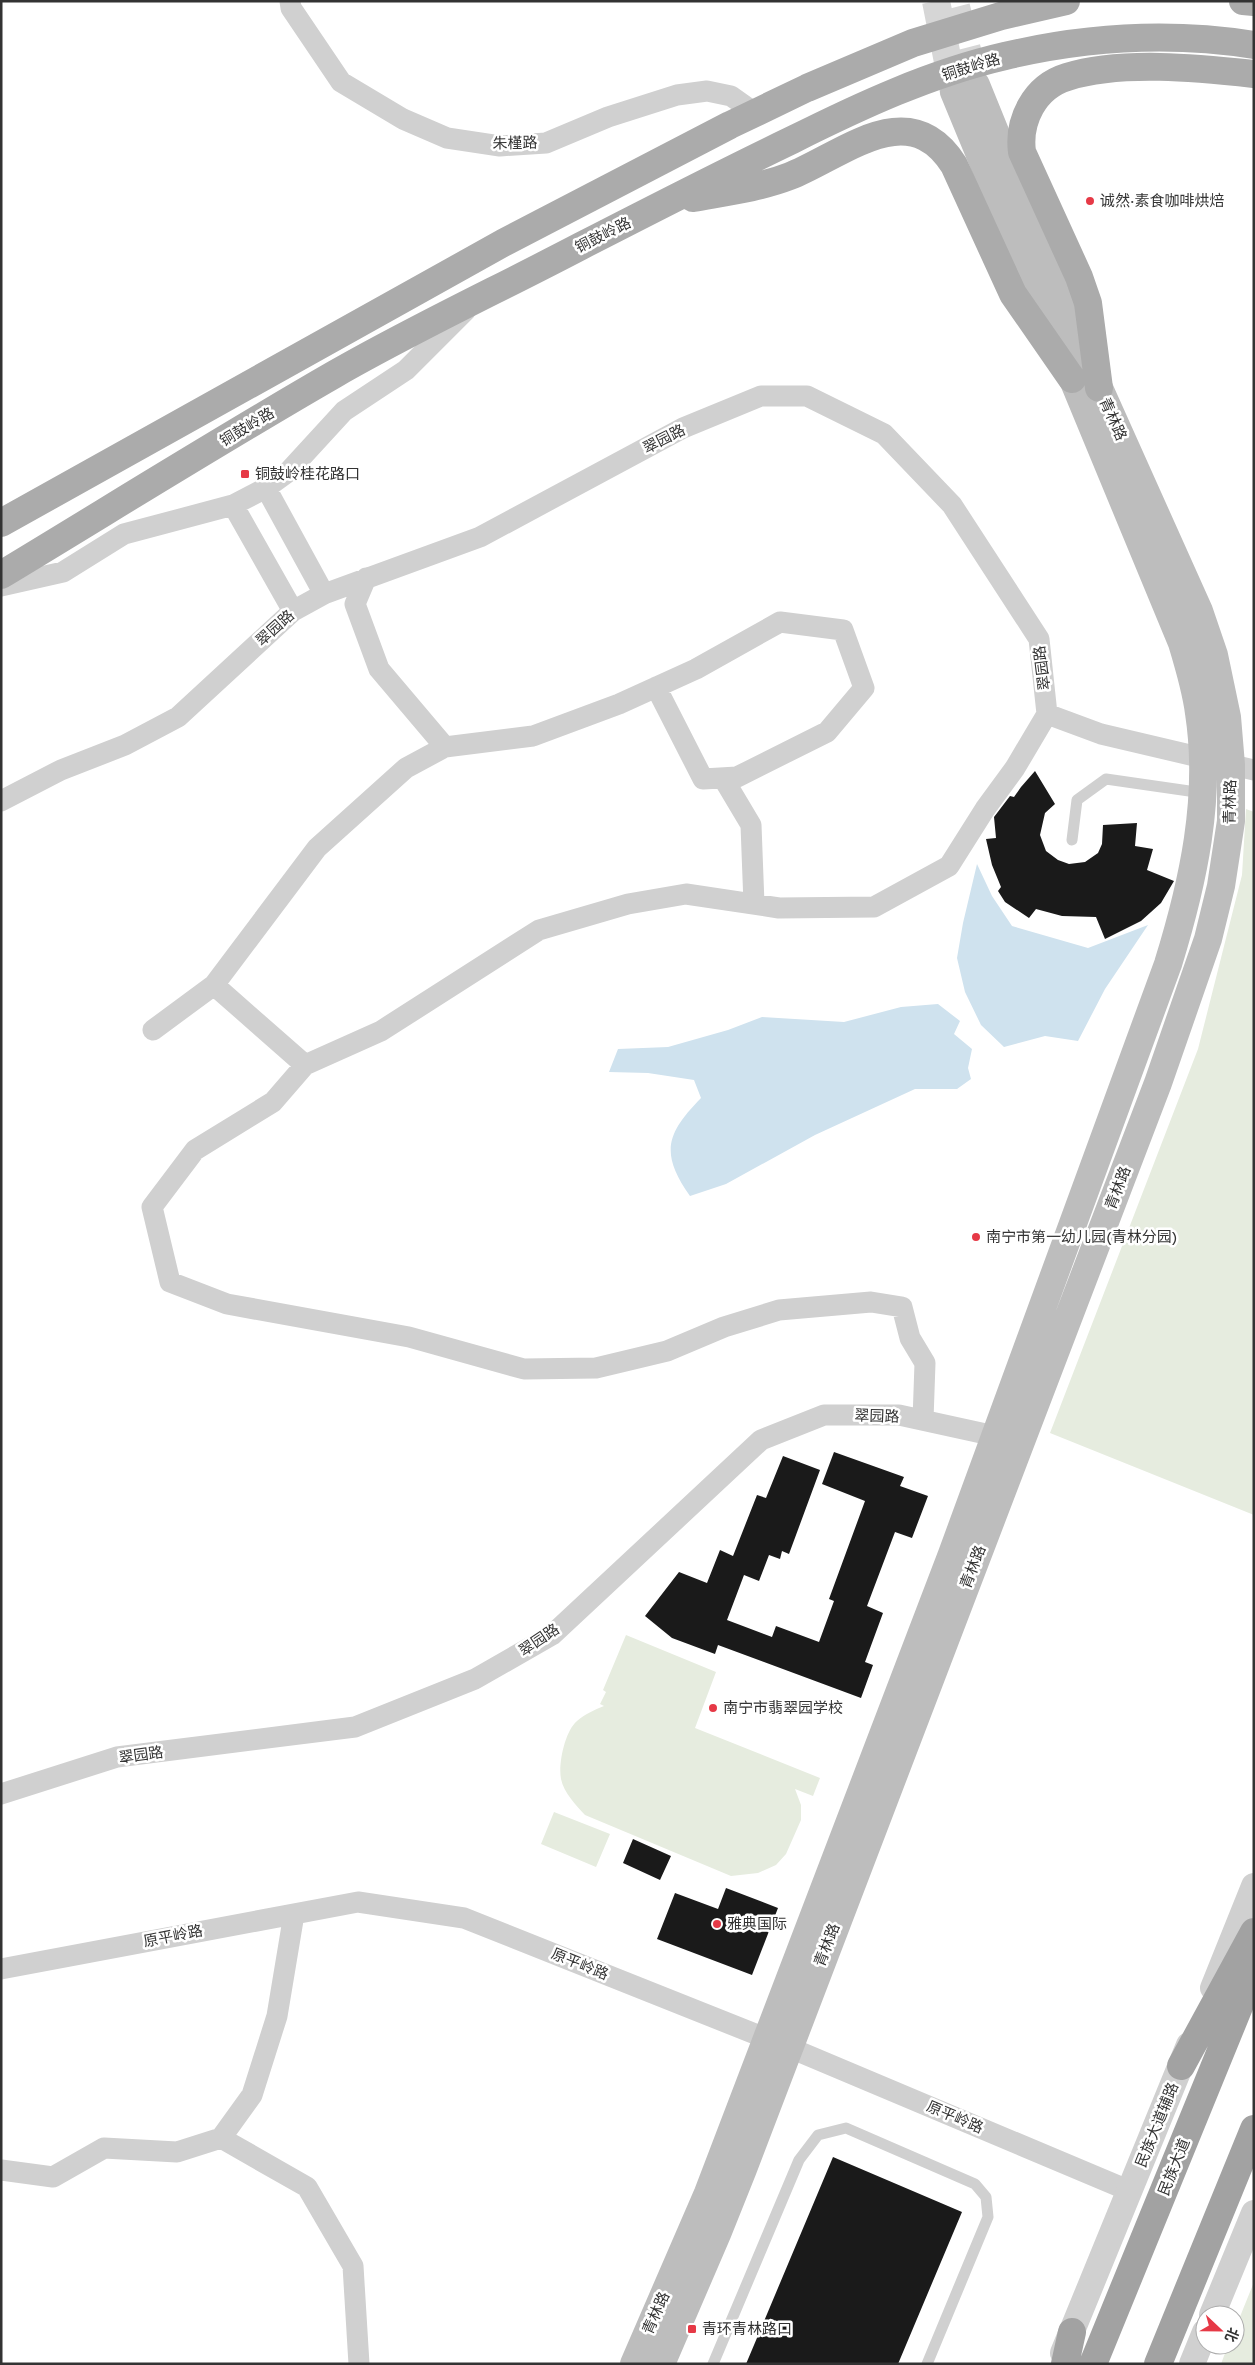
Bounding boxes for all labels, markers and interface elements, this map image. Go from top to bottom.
street label: 铜鼓岭路 [939,49,1002,83]
street label: 朱槿路 [492,133,538,151]
place label: 诚然·素食咖啡烘焙 [1100,191,1225,209]
marker: 诚然·素食咖啡烘焙 [1084,195,1096,207]
street label: 铜鼓岭路 [572,212,633,256]
street label: 青林路 [1097,394,1131,443]
street label: 铜鼓岭路 [216,403,277,449]
street label: 翠园路 [639,420,688,456]
place label: 铜鼓岭桂花路口 [255,464,360,482]
marker: 铜鼓岭桂花路口 [239,468,251,480]
street label: 翠园路 [252,606,297,649]
street label: 翠园路 [1029,645,1053,692]
street label: 青林路 [1220,779,1238,825]
street label: 青林路 [1101,1163,1134,1212]
place label: 南宁市第一幼儿园(青林分园) [986,1227,1177,1245]
marker: 南宁市第一幼儿园(青林分园) [970,1231,982,1243]
street label: 翠园路 [854,1405,900,1425]
street label: 青林路 [956,1542,989,1591]
street label: 翠园路 [515,1619,562,1659]
place label: 南宁市翡翠园学校 [723,1698,843,1716]
marker: 南宁市翡翠园学校 [707,1702,719,1714]
street label: 翠园路 [117,1742,164,1766]
place label: 雅典国际 [727,1914,787,1932]
marker: 雅典国际 [711,1918,723,1930]
street label: 原平岭路 [142,1920,204,1950]
street label: 青林路 [810,1920,843,1969]
street label: 原平岭路 [549,1943,612,1983]
street label: 民族大道辅路 [1132,2080,1182,2170]
street label: 原平岭路 [924,2096,987,2136]
street label: 民族大道 [1154,2136,1194,2198]
street label: 青林路 [638,2288,672,2337]
north arrow [1195,2305,1245,2355]
place label: 青环青林路口 [702,2319,792,2337]
marker: 青环青林路口 [686,2323,698,2335]
text: 北 [1222,2325,1243,2345]

